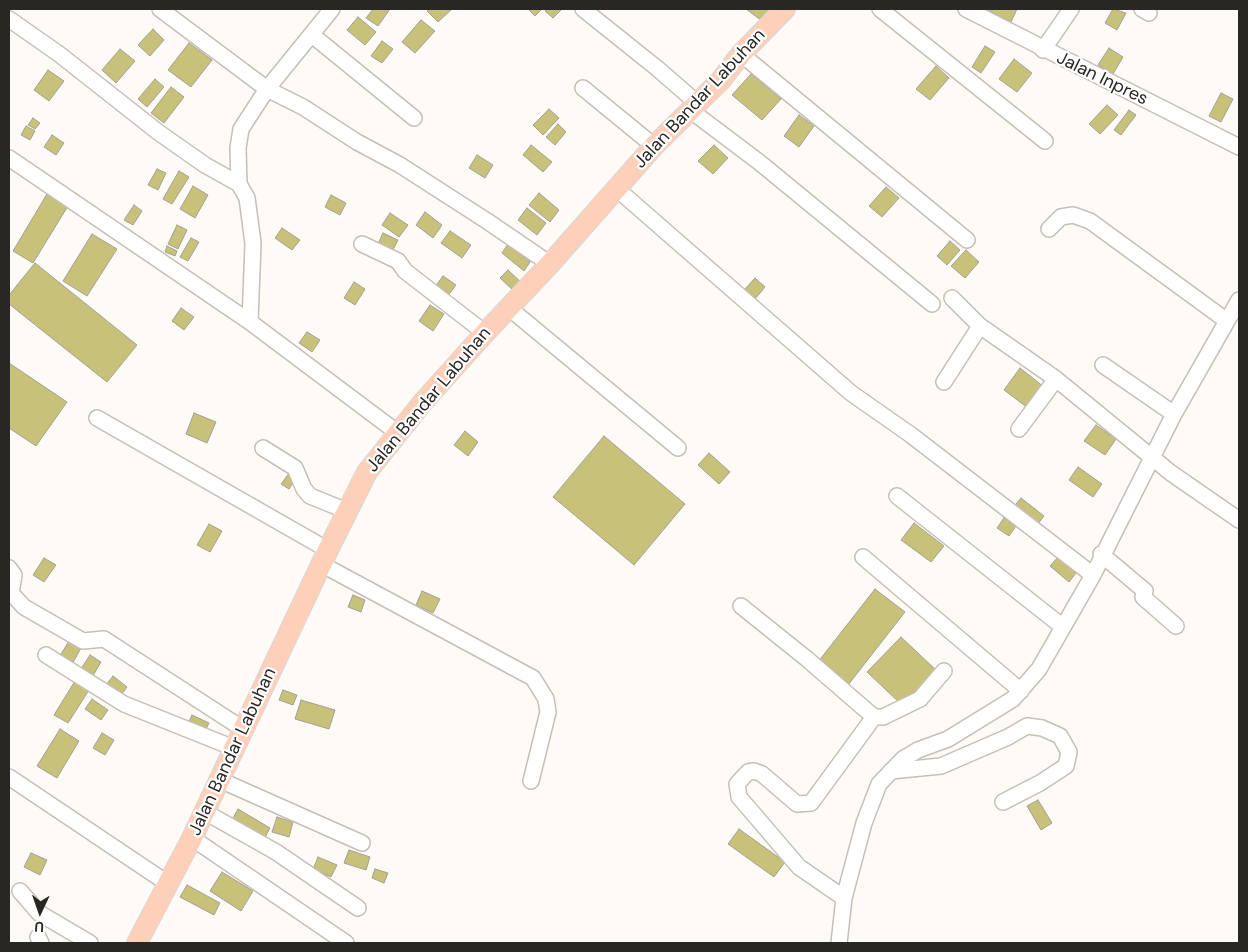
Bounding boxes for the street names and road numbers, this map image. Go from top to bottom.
street label: Jalan Bandar Labuhan [630,25,770,173]
street label: Jalan Inpres [1053,48,1151,110]
street label: Jalan Bandar Labuhan [362,323,496,477]
street label: Jalan Bandar Labuhan [185,665,281,839]

